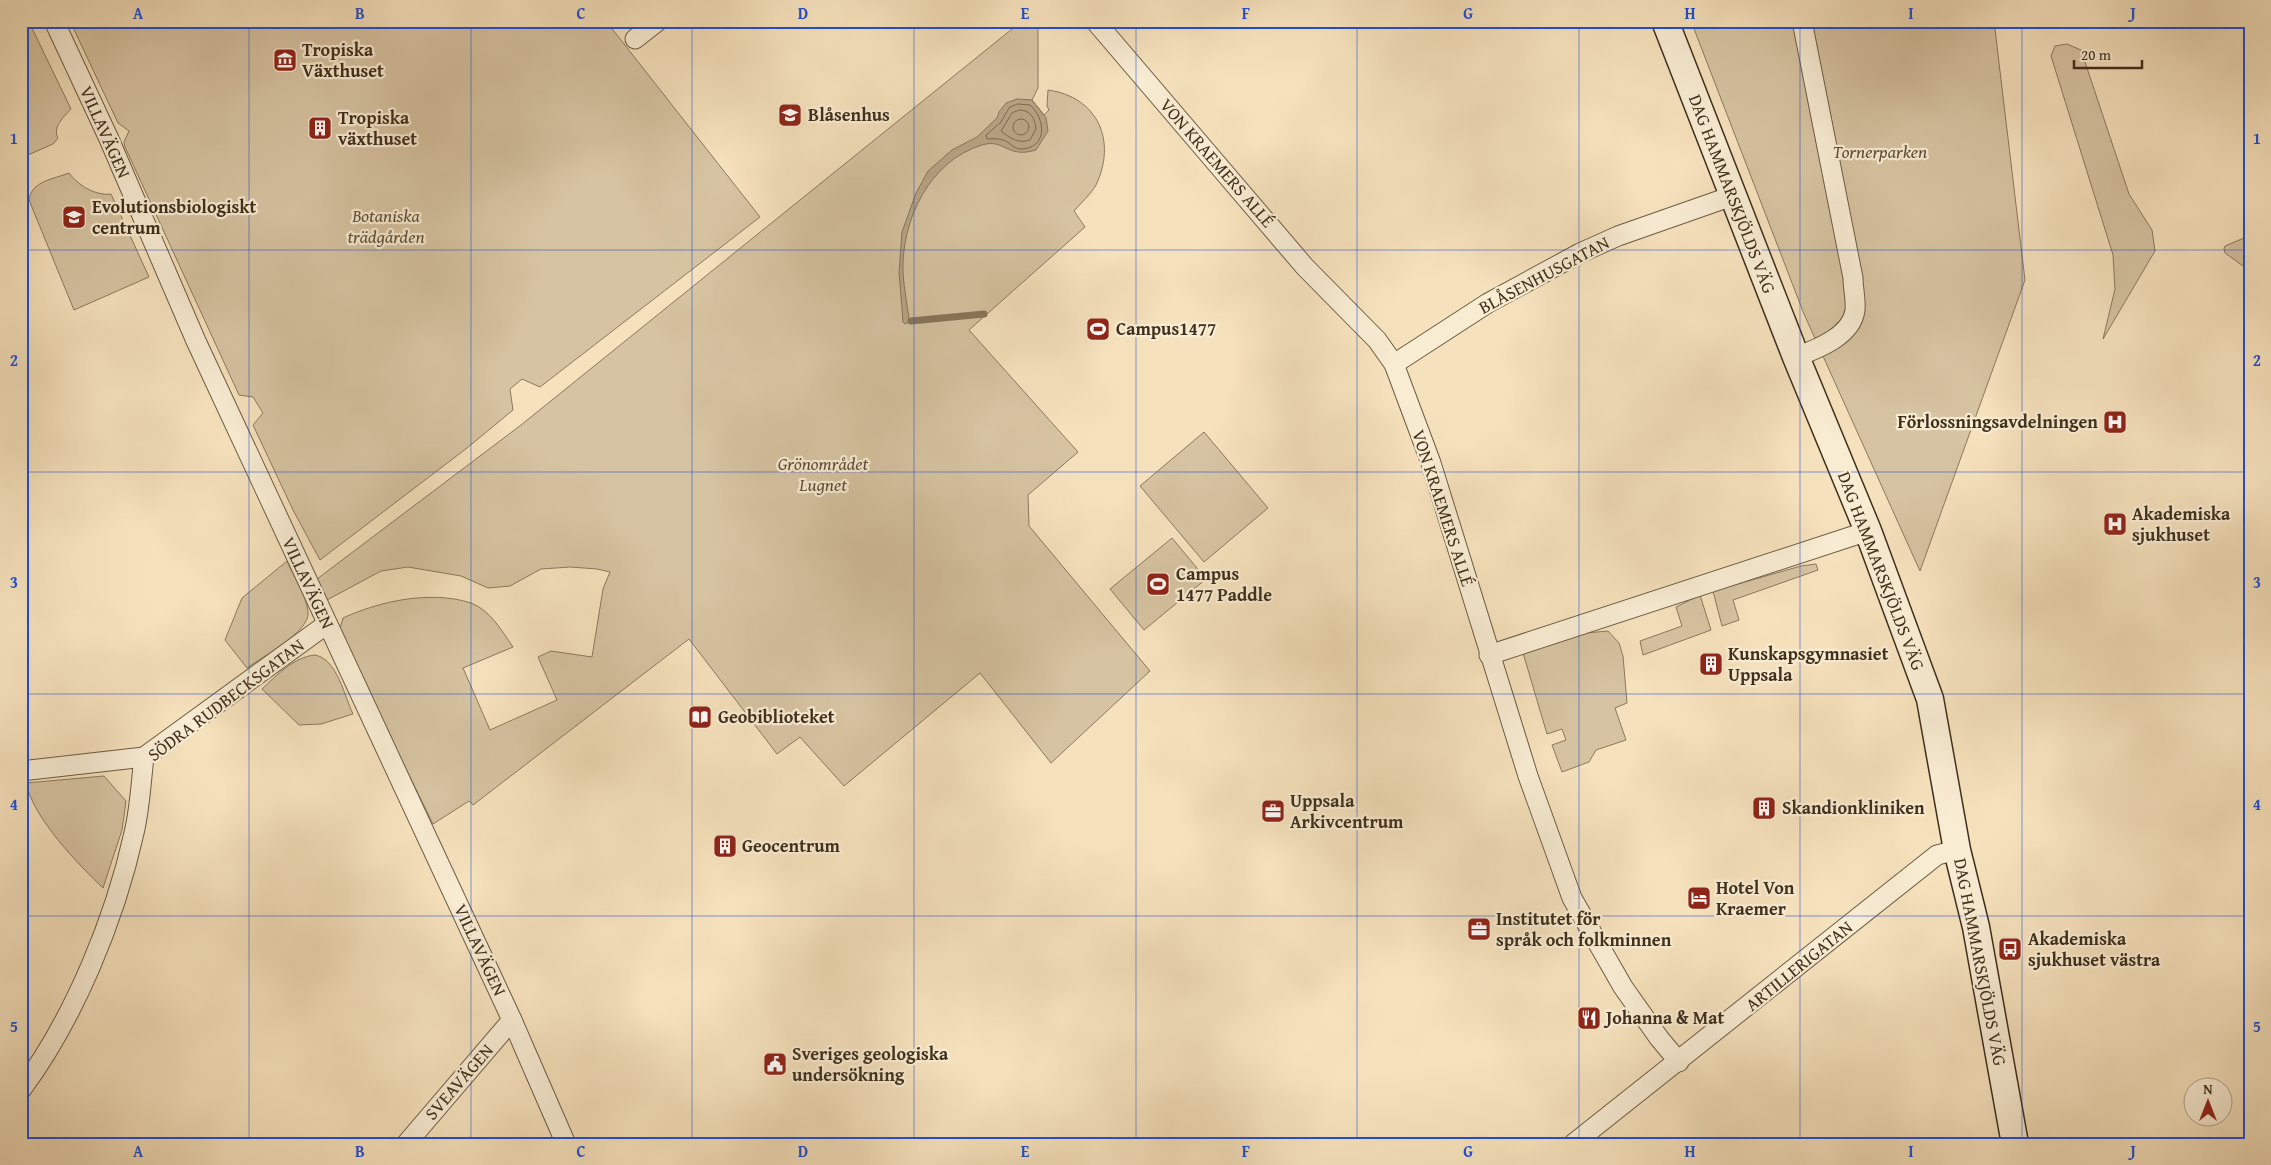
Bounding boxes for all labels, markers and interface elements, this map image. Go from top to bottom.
text: A [133,1,144,25]
text: B [355,1,365,25]
text: C [576,1,586,25]
text: D [798,1,808,25]
text: E [1021,1,1030,25]
text: F [1242,1,1250,25]
text: G [1463,1,1473,25]
text: H [1684,1,1696,25]
text: I [1908,1,1914,25]
text: J [2127,1,2136,25]
place label: Tropiska Växthuset [302,36,384,84]
scale bar [2074,38,2141,70]
text: 20 m [2081,44,2112,65]
museum icon: Tropiska Växthuset [272,47,298,73]
street label: VILLAVÄGEN [73,81,138,183]
street label: DAG HAMMARSKJÖLDS VÄG [1682,90,1783,298]
street label: VON KRAEMERS ALLÉ [1154,92,1281,233]
place label: Blåsenhus [808,101,890,128]
school or university icon: Blåsenhus [777,102,803,128]
place label: Tropiska växthuset [338,104,417,152]
building icon: Tropiska växthuset [307,115,333,141]
text: 1 [10,126,18,150]
text: 1 [2253,126,2261,150]
park label: Tornerparken [1833,138,1927,165]
place label: Evolutionsbiologiskt centrum [92,193,257,241]
park label: Botaniska trädgården [347,202,425,250]
school or university icon: Evolutionsbiologiskt centrum [61,204,87,230]
street label: BLÅSENHUSGATAN [1474,229,1614,320]
place label: Campus1477 [1116,315,1216,342]
sports icon: Campus1477 [1085,316,1111,342]
text: 2 [10,348,18,372]
text: 2 [2253,348,2261,372]
place label: Förlossningsavdelningen [1897,408,2098,435]
hospital icon: Förlossningsavdelningen [2102,409,2128,435]
street label: VON KRAEMERS ALLÉ [1405,426,1482,590]
park label: Grönområdet Lugnet [778,450,869,498]
street label: DAG HAMMARSKJÖLDS VÄG [1831,467,1932,675]
place label: Akademiska sjukhuset [2132,500,2231,548]
hospital icon: Akademiska sjukhuset [2102,511,2128,537]
street label: VILLAVÄGEN [275,532,342,633]
place label: Campus 1477 Paddle [1176,560,1272,608]
text: 3 [10,570,18,594]
text: 3 [2253,570,2261,594]
sports icon: Campus 1477 Paddle [1145,571,1171,597]
street label: SÖDRA RUDBECKSGATAN [142,632,310,768]
place label: Kunskapsgymnasiet Uppsala [1728,640,1889,688]
building icon: Kunskapsgymnasiet Uppsala [1698,651,1724,677]
place label: Geobiblioteket [718,703,835,730]
library icon: Geobiblioteket [687,704,713,730]
place label: Uppsala Arkivcentrum [1290,787,1404,835]
text: 4 [10,792,18,816]
text: 4 [2253,792,2261,816]
place label: Skandionkliniken [1782,794,1925,821]
building icon: Skandionkliniken [1751,795,1777,821]
office icon: Uppsala Arkivcentrum [1260,798,1286,824]
place label: Geocentrum [742,832,841,859]
building icon: Geocentrum [712,833,738,859]
street label: DAG HAMMARSKJÖLDS VÄG [1947,856,2014,1068]
place label: Hotel Von Kraemer [1716,874,1795,922]
hotel icon: Hotel Von Kraemer [1686,885,1712,911]
street label: VILLAVÄGEN [447,899,514,1000]
place label: Institutet för språk och folkminnen [1496,905,1672,953]
street label: ARTILLERIGATAN [1739,914,1858,1017]
office icon: Institutet för språk och folkminnen [1466,916,1492,942]
place label: Akademiska sjukhuset västra [2028,925,2161,973]
bus stop icon: Akademiska sjukhuset västra [1997,936,2023,962]
place label: Johanna & Mat [1603,1004,1724,1031]
restaurant icon: Johanna & Mat [1576,1005,1602,1031]
text: 5 [10,1014,18,1038]
text: 5 [2253,1014,2261,1038]
street label: SVEAVÄGEN [418,1037,500,1126]
place label: Sveriges geologiska undersökning [792,1040,949,1088]
public building icon: Sveriges geologiska undersökning [762,1051,788,1077]
north arrow [2184,1078,2234,1128]
text: N [2203,1079,2213,1099]
text: A [133,1139,144,1163]
text: B [355,1139,365,1163]
text: C [576,1139,586,1163]
text: D [798,1139,808,1163]
text: E [1021,1139,1030,1163]
text: F [1242,1139,1250,1163]
text: G [1463,1139,1473,1163]
text: H [1684,1139,1696,1163]
text: I [1908,1139,1914,1163]
text: J [2127,1139,2136,1163]

